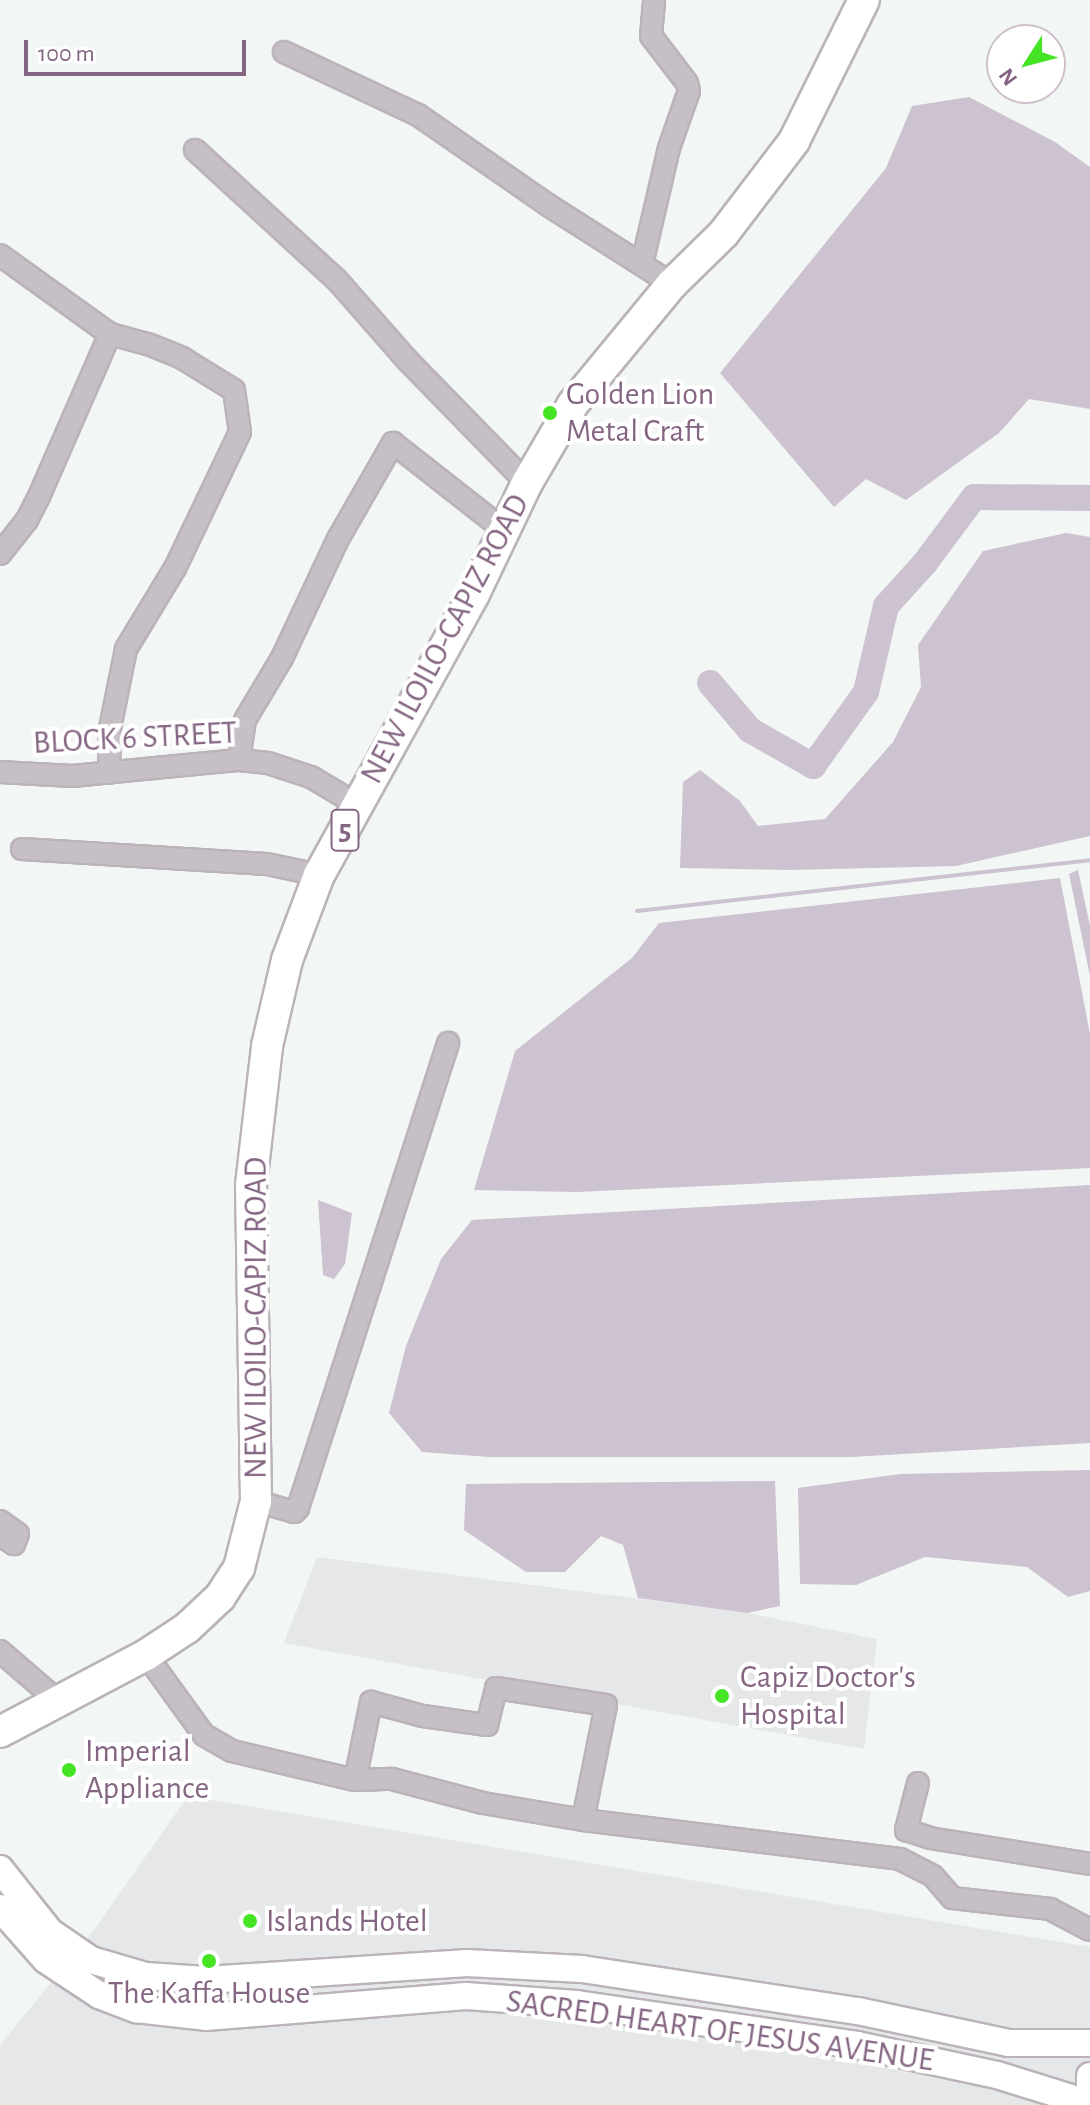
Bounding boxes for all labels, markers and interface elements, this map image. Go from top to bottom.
scale bar [28,24,250,74]
north arrow [986,24,1066,104]
text: 100 m [38,42,95,66]
text: N [995,64,1022,90]
place label: Golden Lion Metal Craft [566,376,714,451]
marker: Golden Lion Metal Craft [541,404,559,422]
street label: NEW ILOILO-CAPIZ ROAD [352,488,538,790]
street label: BLOCK 6 STREET [32,713,238,763]
road number: 5 [329,804,361,856]
street label: NEW ILOILO-CAPIZ ROAD [237,1157,275,1479]
place label: Capiz Doctor's Hospital [740,1659,916,1734]
marker: Capiz Doctor's Hospital [711,1685,733,1707]
place label: Imperial Appliance [85,1733,209,1808]
marker: Imperial Appliance [60,1761,78,1779]
place label: Islands Hotel [266,1902,428,1940]
marker: Islands Hotel [241,1912,259,1930]
marker: The Kaffa House [200,1952,218,1970]
place label: The Kaffa House [108,1974,310,2012]
street label: SACRED HEART OF JESUS AVENUE [504,1982,936,2080]

